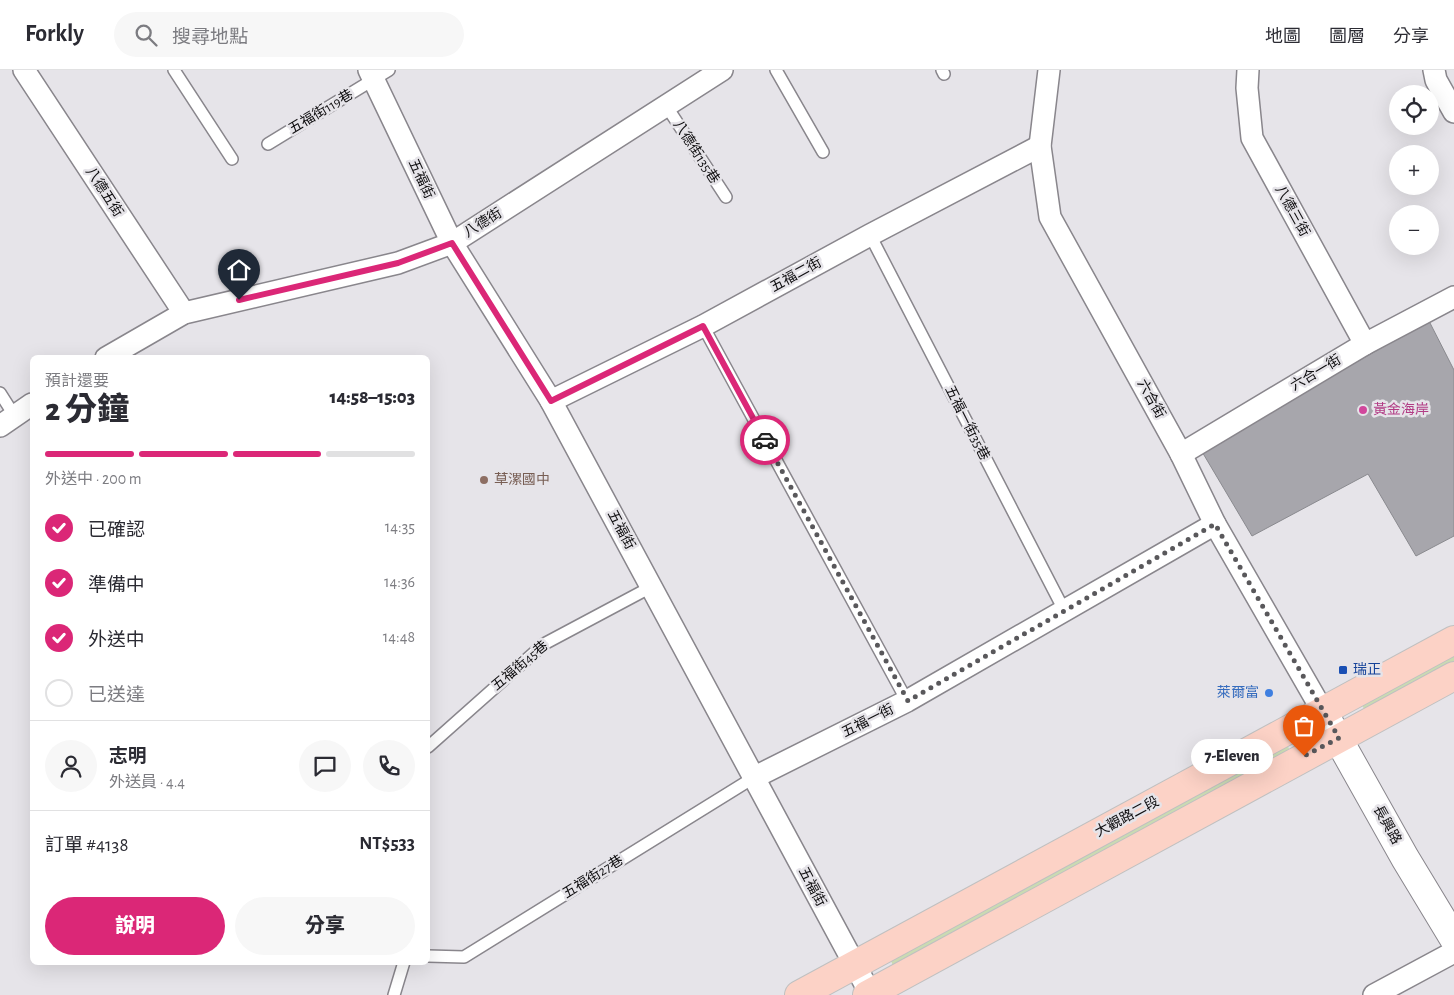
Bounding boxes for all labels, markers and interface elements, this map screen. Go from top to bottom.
search box [114,12,464,57]
icon: search [132,21,160,49]
text: Forkly [25,22,84,46]
text: 搜尋地點 [172,28,248,47]
text: 地圖 [1265,28,1301,46]
text: 圖層 [1329,28,1365,46]
text: 分享 [1393,28,1429,46]
map controls [1389,85,1439,255]
button: locate [1389,85,1439,135]
street label: 五福街119巷 [286,87,356,137]
street label: 八德街135巷 [670,117,723,186]
button: + [1389,145,1439,195]
street label: 五福街 [406,157,437,201]
street label: 八德五街 [83,164,127,219]
street label: 八德三街 [1272,182,1313,239]
street label: 八德街 [460,204,505,240]
button: − [1389,205,1439,255]
pin [218,249,260,300]
street label: 五福二街 [768,254,824,295]
icon: home [225,256,253,284]
street label: 六合一街 [1288,352,1344,393]
text: 預計還要 [45,373,109,389]
street label: 六合街 [1135,377,1168,421]
street label: 五福一街35巷 [942,383,993,463]
text: 14:58–15:03 [330,388,415,407]
text: 2 分鐘 [45,394,129,426]
place label: 黃金海岸 [1373,402,1429,417]
marker: 黃金海岸 [1357,404,1369,416]
courier [740,415,790,465]
icon: car [751,426,779,454]
text: 外送中 · 200 m [45,471,142,487]
place label: 草漯國中 [494,472,550,487]
marker: 草漯國中 [478,474,490,486]
street label: 五福街 [605,508,638,552]
icon: check [45,514,73,542]
text: 14:35 [385,519,415,535]
text: 已確認 [88,521,145,540]
icon: check [45,569,73,597]
text: 14:36 [384,574,415,590]
text: 準備中 [88,576,145,595]
icon: check [45,624,73,652]
text: 14:48 [383,629,415,645]
text: 外送中 [88,631,145,650]
street label: 五福街45巷 [489,638,551,693]
place label: 瑞正 [1353,662,1381,677]
marker: 瑞正 [1337,664,1349,676]
place label: 萊爾富 [1217,685,1259,700]
text: 已送達 [88,686,145,705]
marker: 萊爾富 [1263,687,1275,699]
street label: 五福一街 [839,701,896,740]
pin [1283,705,1325,756]
icon: bag [1290,712,1318,740]
callout: 7-Eleven [1192,738,1274,774]
button: person [45,740,97,792]
button: chat [299,740,351,792]
button: phone [363,740,415,792]
text: 志明 [109,747,147,766]
text: 7-Eleven [1204,748,1260,764]
text: 外送員 · 4.4 [109,774,185,790]
street label: 大觀路二段 [1092,794,1161,840]
street label: 長興路 [1371,803,1404,847]
text: NT$533 [359,834,415,853]
text: 訂單 #4138 [45,836,128,855]
street label: 五福街27巷 [560,852,626,901]
street label: 五福街 [796,865,829,909]
button: 說明 [45,897,225,955]
button: 分享 [235,897,415,955]

